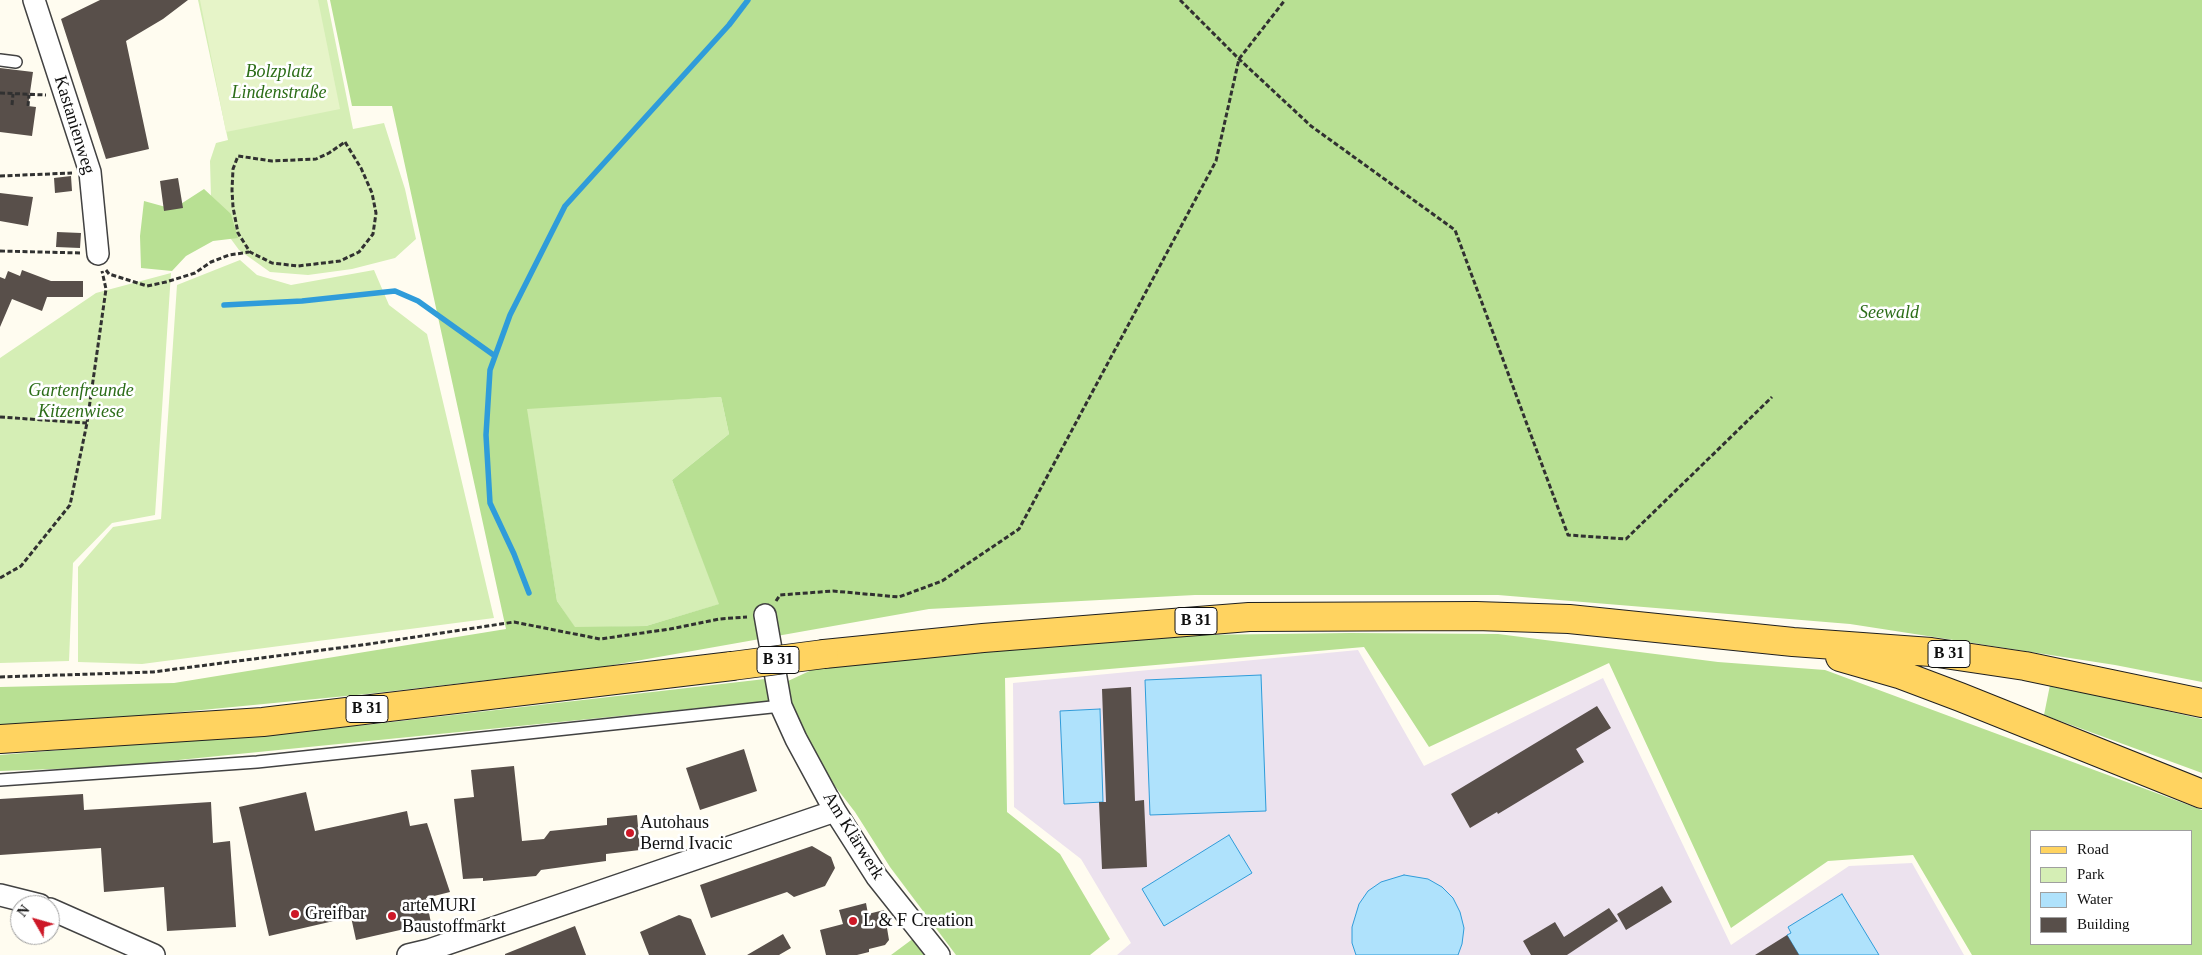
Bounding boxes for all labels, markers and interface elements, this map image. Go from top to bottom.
park label: Bolzplatz Lindenstraße [231,61,327,104]
street label: Kastanienweg [49,73,99,177]
park label: Seewald [1859,302,1919,324]
park label: Gartenfreunde Kitzenwiese [28,380,134,422]
road number: B 31 [1175,608,1217,634]
road number: B 31 [1928,641,1970,668]
road number: B 31 [757,646,799,674]
road number: B 31 [346,696,388,722]
street label: Am Klärwerk [817,788,889,884]
place label: Autohaus Bernd Ivacic [640,812,732,854]
marker: Autohaus Bernd Ivacic [624,827,636,839]
legend [2030,830,2192,945]
text: Road [2077,841,2109,857]
text: Park [2077,866,2105,882]
text: Water [2077,891,2112,907]
north arrow [10,895,60,945]
place label: arteMURI Baustoffmarkt [402,895,506,938]
text: N [15,902,33,920]
place label: Greifbar [305,903,366,925]
marker: Greifbar [289,908,301,920]
marker: arteMURI Baustoffmarkt [386,910,398,922]
place label: L & F Creation [863,910,973,932]
marker: L & F Creation [847,915,859,927]
text: Building [2077,916,2130,932]

